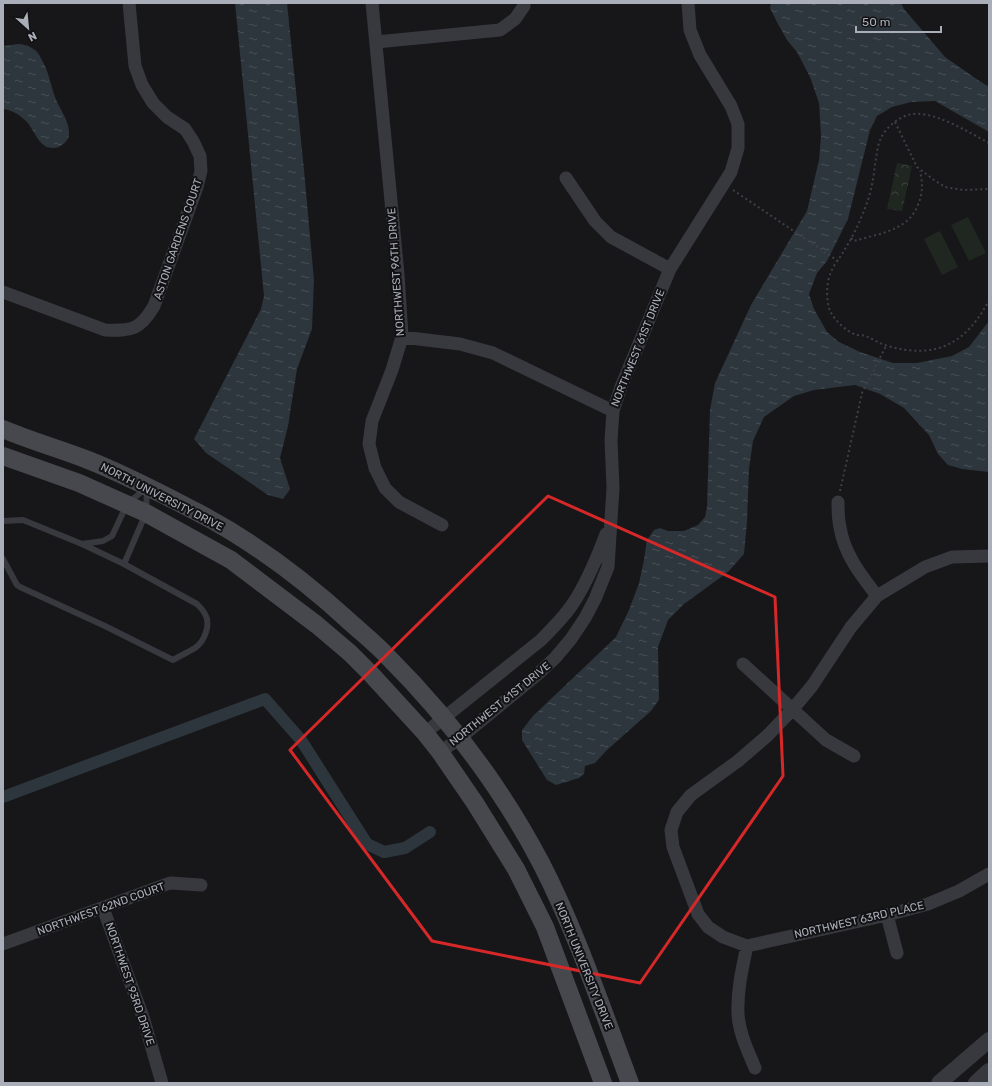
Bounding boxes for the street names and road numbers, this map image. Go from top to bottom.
street label: ASTON GARDENS COURT [151,176,205,301]
street label: NORTHWEST 96TH DRIVE [385,207,407,337]
street label: NORTHWEST 61ST DRIVE [608,287,668,409]
street label: NORTH UNIVERSITY DRIVE [98,460,226,534]
street label: NORTHWEST 61ST DRIVE [447,659,553,749]
street label: NORTHWEST 62ND COURT [36,880,167,938]
street label: NORTHWEST 63RD PLACE [793,899,925,941]
street label: NORTH UNIVERSITY DRIVE [553,901,616,1032]
street label: NORTHWEST 93RD DRIVE [103,921,157,1048]

